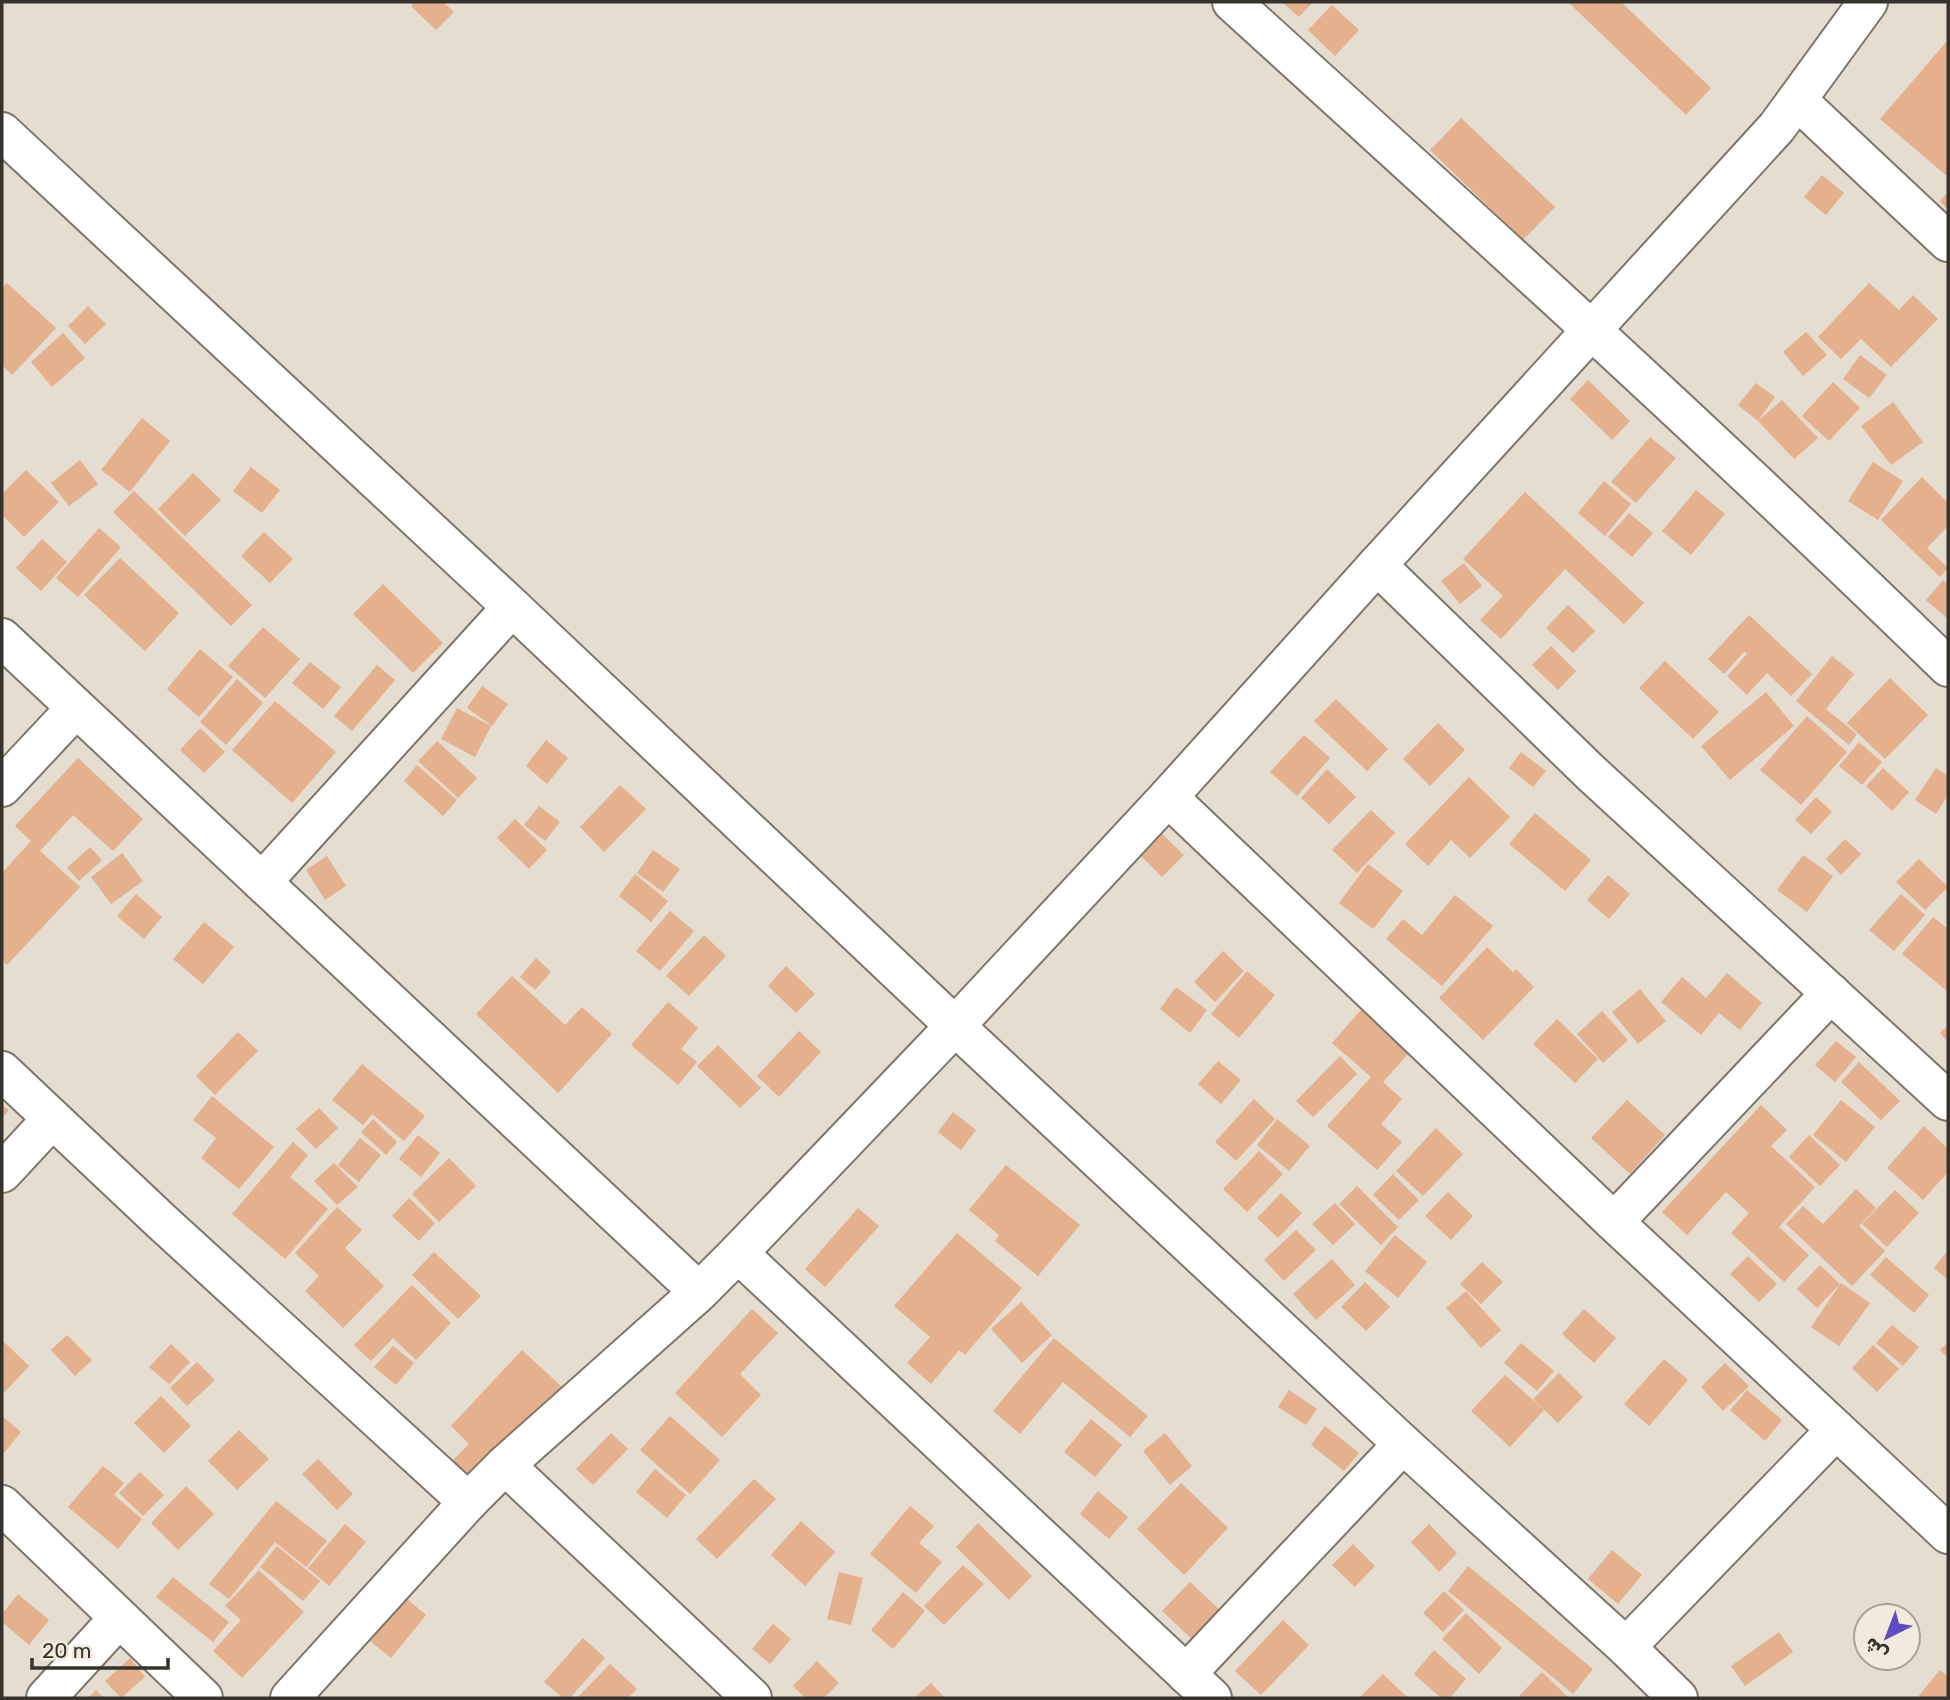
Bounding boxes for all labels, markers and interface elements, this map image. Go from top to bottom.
north arrow [1852,1602,1922,1672]
scale bar [32,1626,168,1670]
text: ش [1859,1633,1893,1666]
text: 20 m [42,1638,91,1663]

